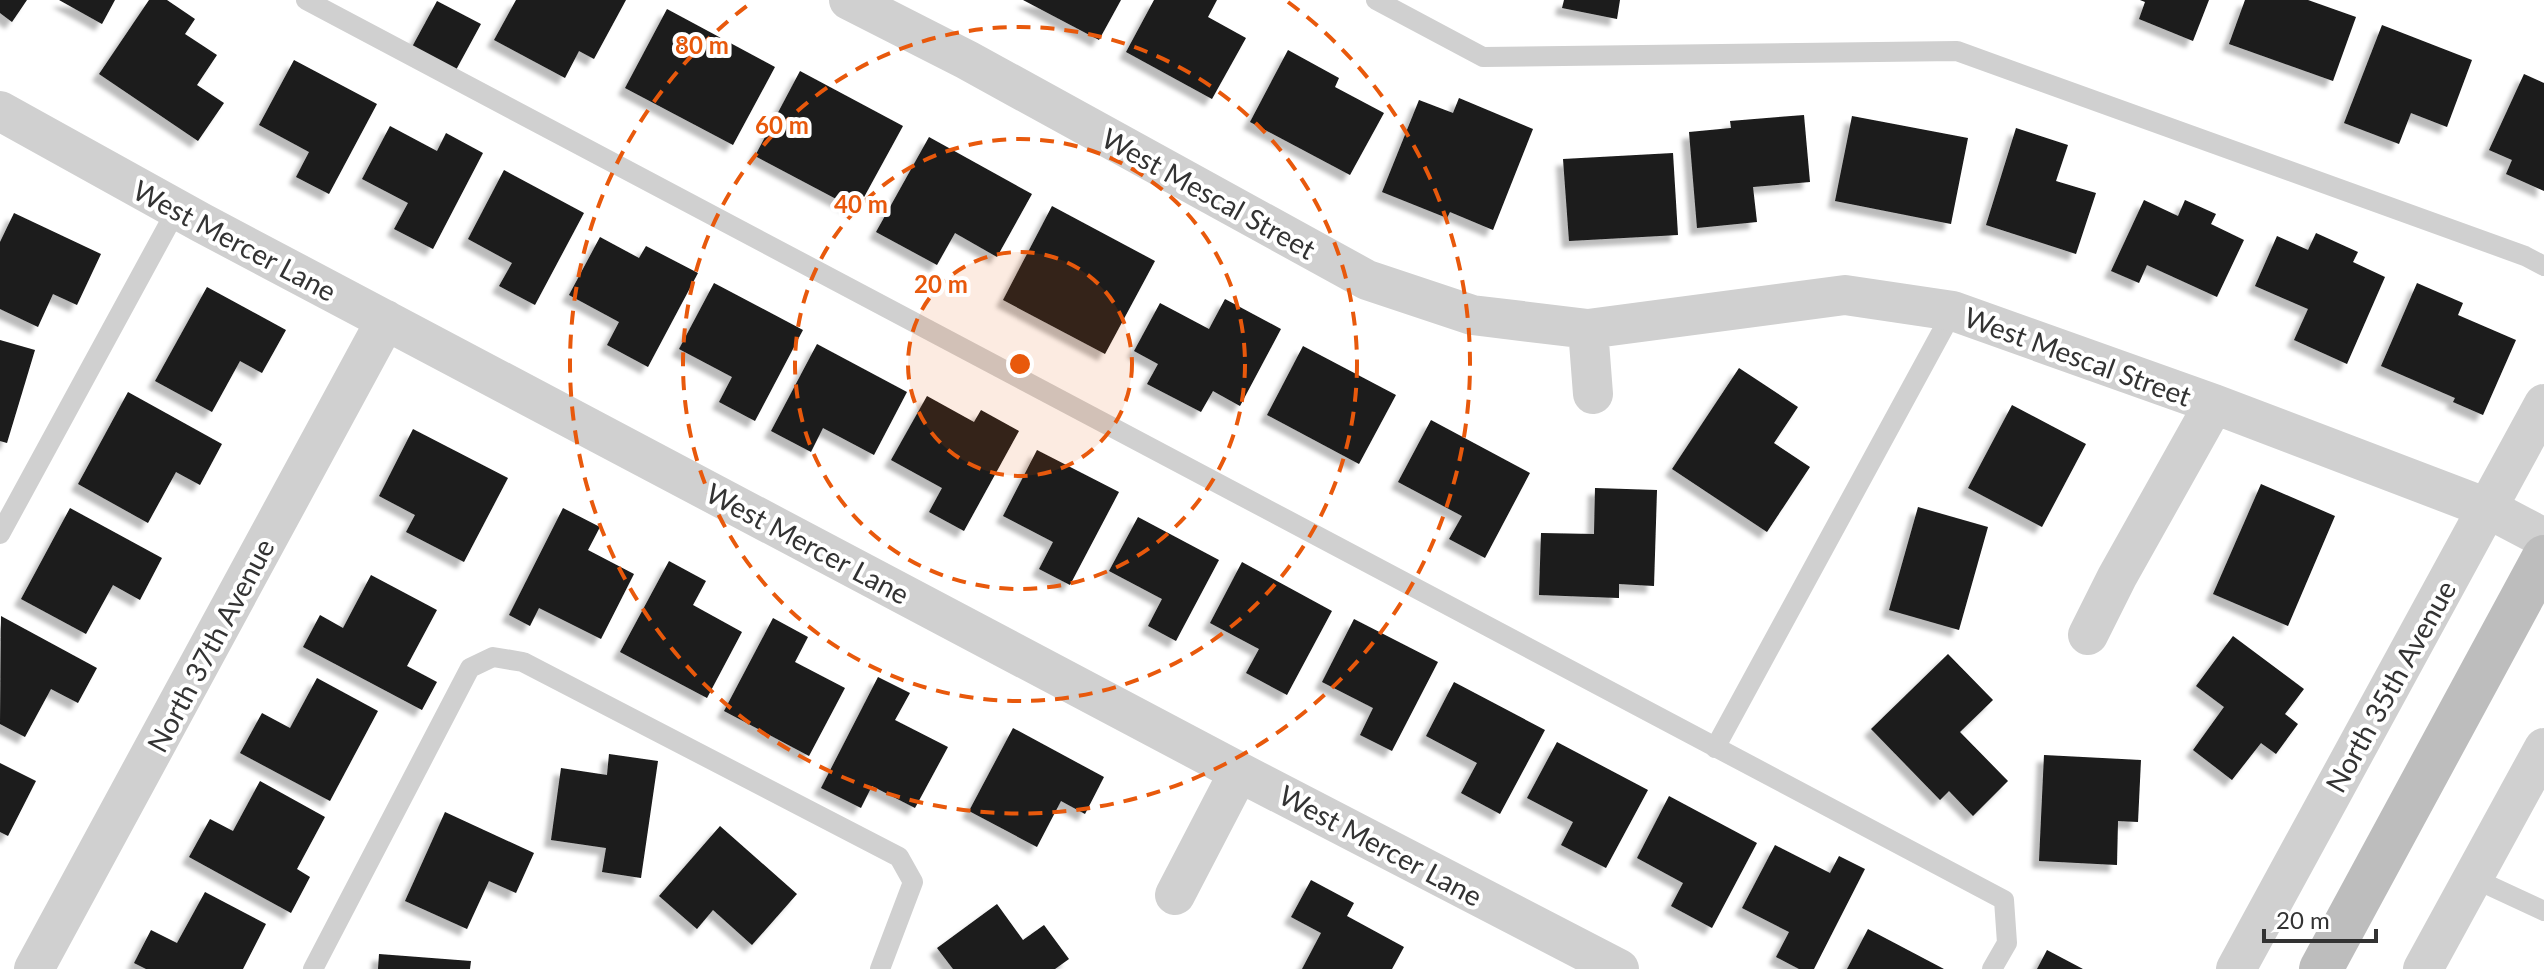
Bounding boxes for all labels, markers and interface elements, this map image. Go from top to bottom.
text: 80 m [675,30,729,59]
text: 60 m [755,110,809,139]
street label: West Mescal Street [1096,120,1322,266]
street label: West Mercer Lane [128,172,342,308]
text: 40 m [834,189,888,218]
text: 20 m [914,269,968,298]
street label: West Mescal Street [1960,299,2196,413]
centre of rings [1006,350,1034,378]
street label: West Mercer Lane [701,475,915,611]
street label: North 37th Avenue [139,532,281,758]
street label: North 35th Avenue [2318,574,2462,798]
street label: West Mercer Lane [1274,777,1488,913]
scale bar [2264,893,2376,943]
text: 20 m [2276,905,2330,934]

